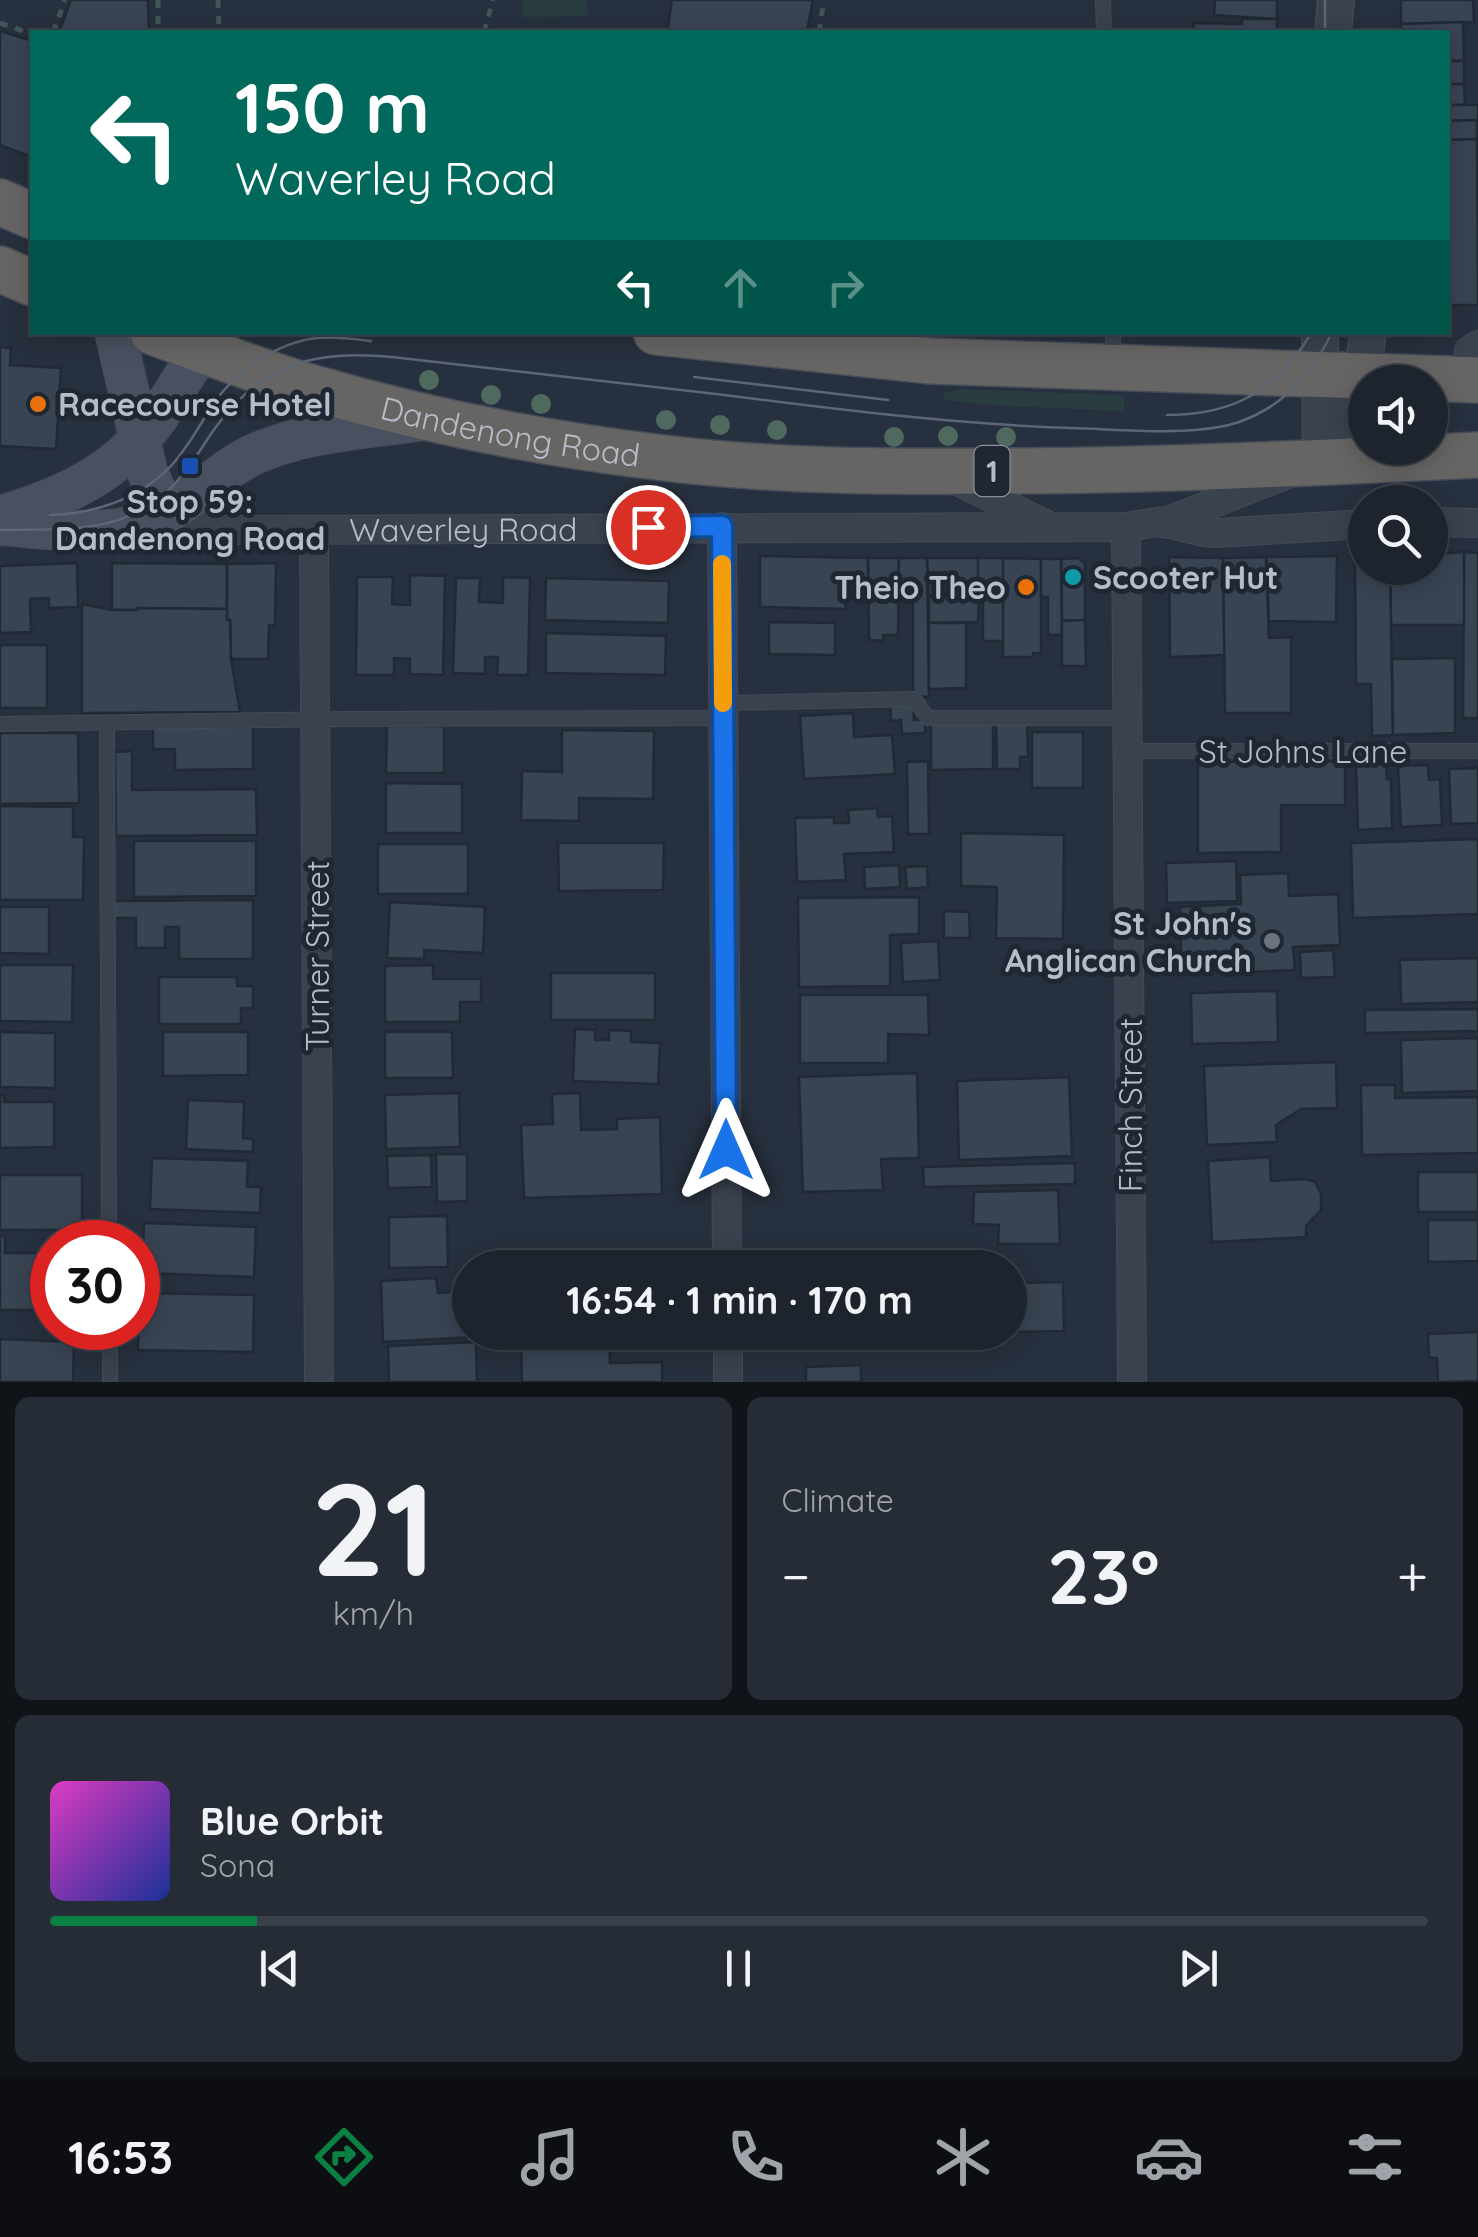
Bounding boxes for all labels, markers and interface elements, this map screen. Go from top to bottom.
text: 150 m [235,63,430,151]
icon: left [70,70,200,200]
text: Waverley Road [235,150,556,206]
icon: left [608,260,663,315]
icon: ahead [713,260,768,315]
icon: right [818,260,873,315]
map controls [1348,365,1448,585]
button: sound [1348,365,1448,465]
place label: Racecourse Hotel [58,384,332,424]
street label: Dandenong Road [377,387,642,475]
marker: Racecourse Hotel [27,393,49,415]
road number: 1 [974,446,1010,496]
marker: Stop 59: Dandenong Road [179,455,201,477]
place label: Stop 59: Dandenong Road [55,481,325,558]
pin [606,485,691,570]
button: search [1348,485,1448,585]
icon: arrive [621,500,676,555]
street label: Waverley Road [349,509,577,550]
place label: Scooter Hut [1093,557,1278,597]
marker: Scooter Hut [1062,566,1084,588]
place label: Theio Theo [834,567,1006,607]
marker: Theio Theo [1015,576,1037,598]
street label: St Johns Lane [1199,731,1407,771]
street label: Turner Street [297,860,337,1052]
place label: St John's Anglican Church [1005,903,1252,980]
marker: St John's Anglican Church [1261,930,1283,952]
street label: Finch Street [1110,1018,1150,1192]
position arrow [674,1098,778,1202]
speed limit sign: 30 [30,1220,160,1350]
text: 16:54 · 1 min · 170 m [566,1276,913,1324]
text: 21 [311,1446,436,1609]
text: Climate [782,1480,894,1520]
text: 23° [1047,1529,1160,1623]
text: − [782,1541,810,1610]
text: + [1397,1541,1428,1610]
text: km/h [333,1593,414,1633]
text: Blue Orbit [200,1797,384,1845]
text: Sona [200,1845,275,1885]
icon: previous [252,1941,307,1996]
icon: pause [711,1941,766,1996]
icon: next [1171,1941,1226,1996]
icon: directions [309,2122,379,2192]
icon: music [515,2122,585,2192]
icon: phone [721,2122,791,2192]
icon: climate [928,2122,998,2192]
icon: car [1134,2122,1204,2192]
icon: filters [1340,2122,1410,2192]
text: 16:53 [68,2129,173,2185]

